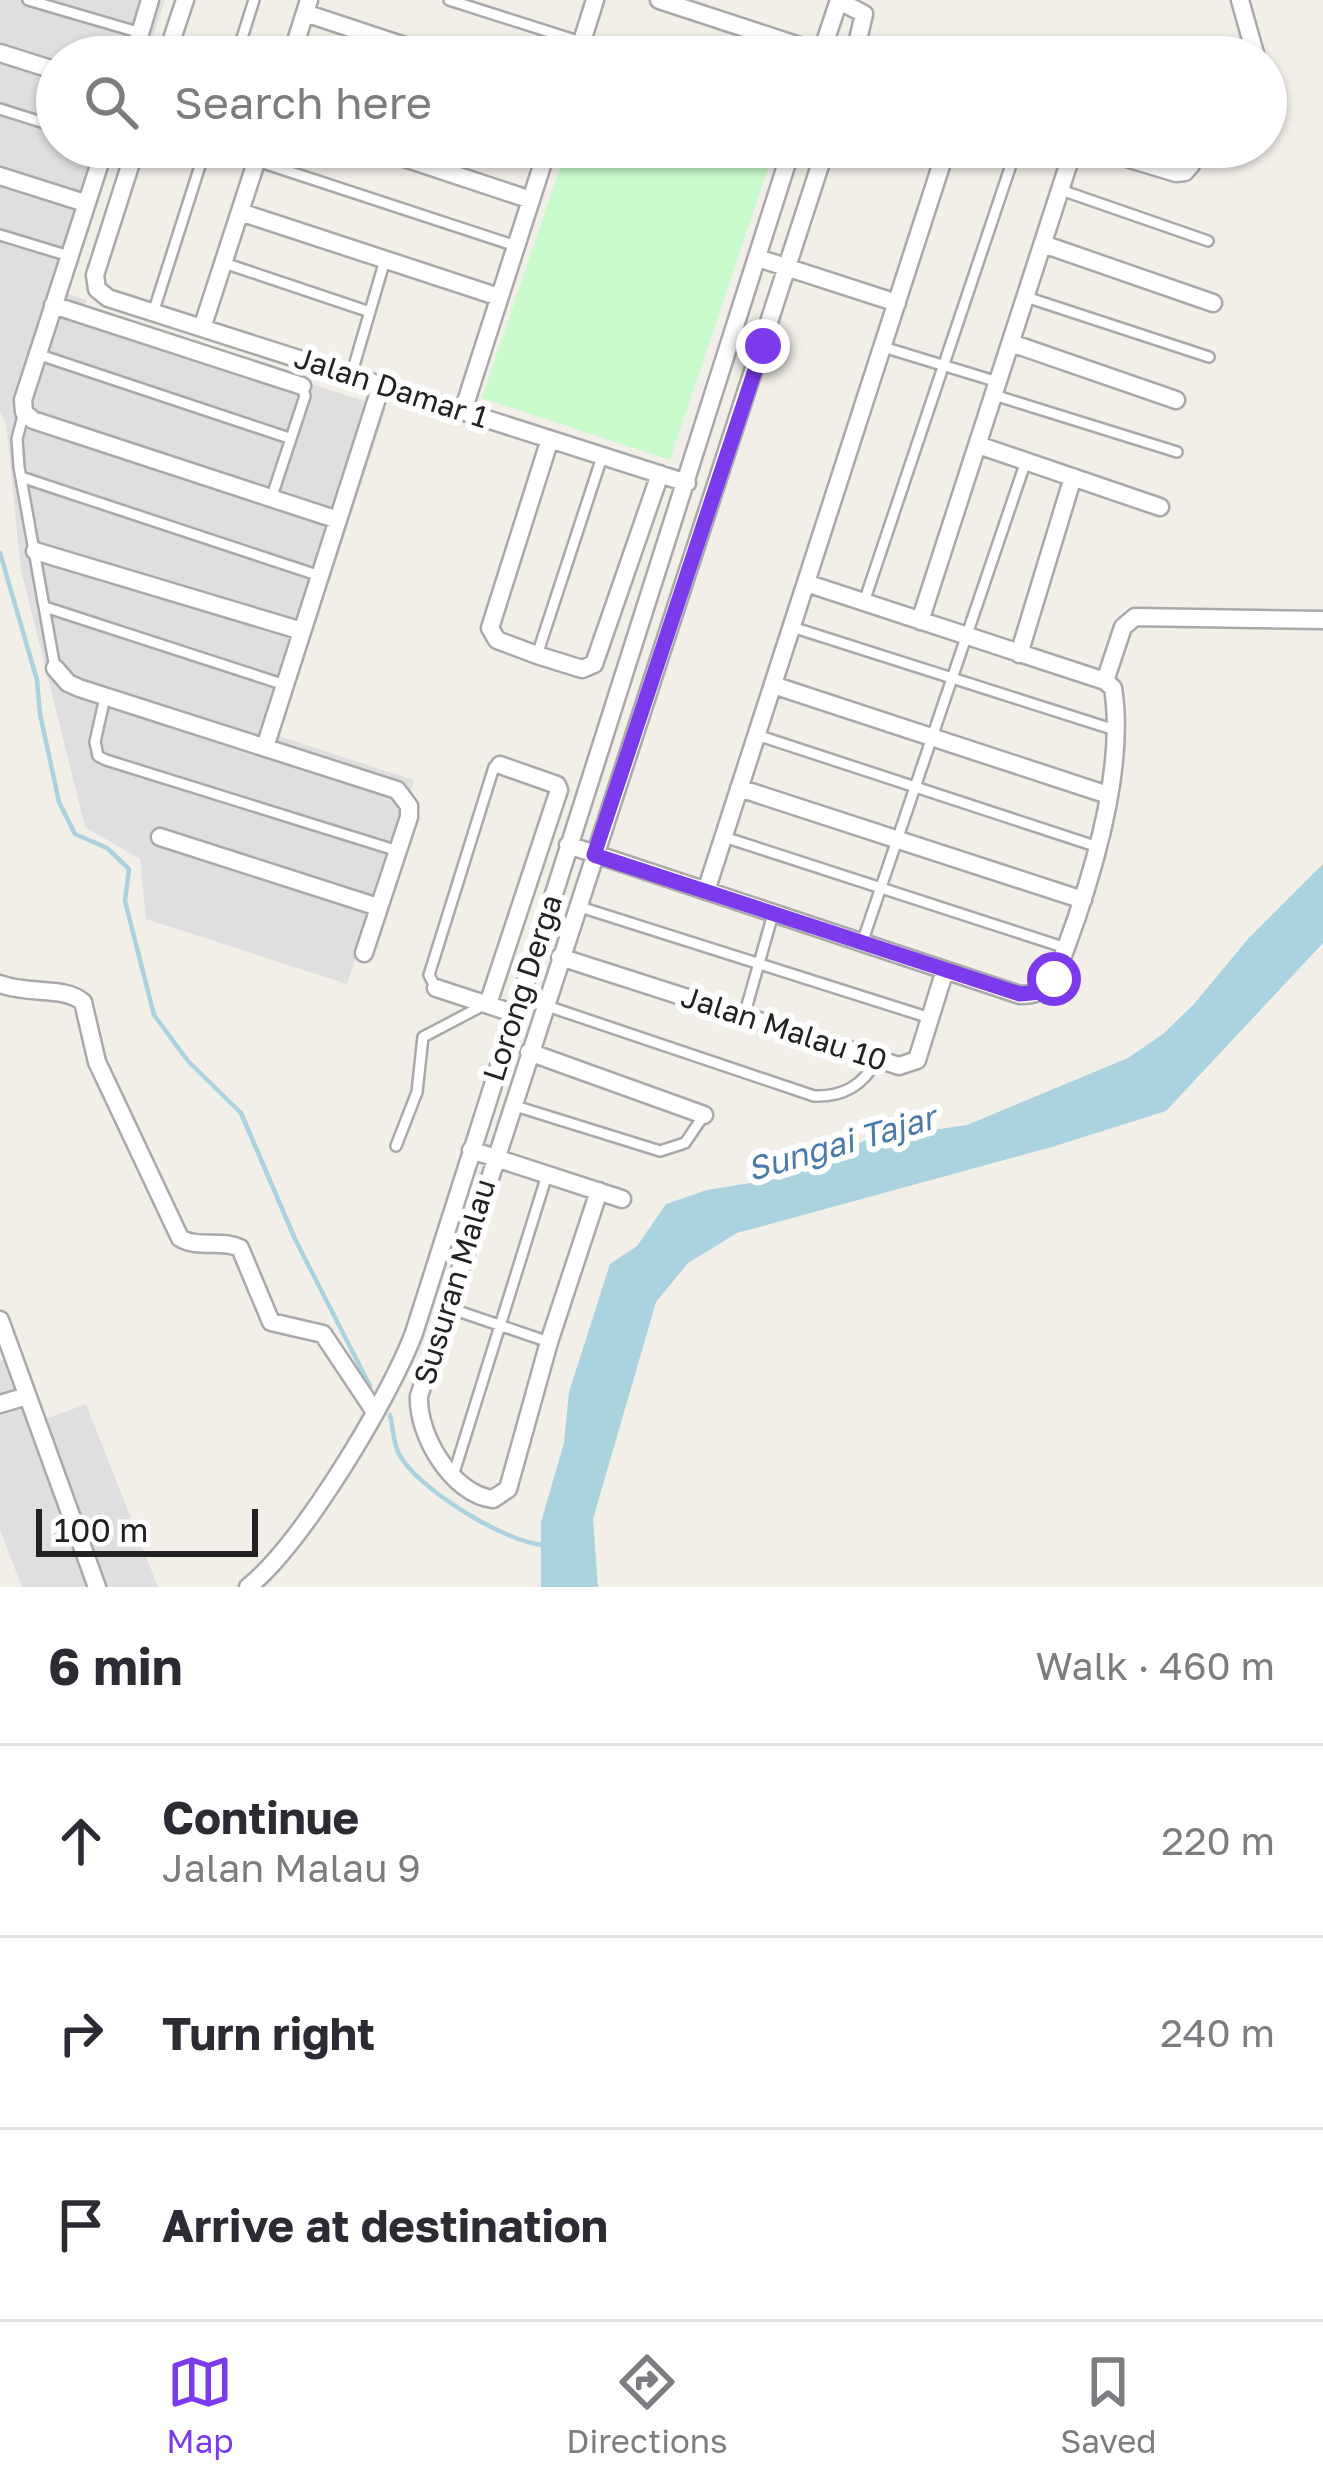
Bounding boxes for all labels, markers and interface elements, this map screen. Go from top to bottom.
search box [36,36,1287,168]
icon: search [78,69,144,135]
text: Search here [174,75,432,129]
route end [736,319,790,373]
street label: Jalan Damar 1 [290,339,493,435]
street label: Lorong Derga [475,890,569,1085]
route start [1027,952,1081,1006]
street label: Jalan Malau 10 [677,978,892,1078]
water label: Sungai Tajar [742,1096,943,1188]
street label: Susuran Malau [406,1175,502,1389]
scale bar [36,1503,258,1556]
text: 100 m [54,1510,148,1549]
text: 6 min [48,1635,183,1696]
text: Walk · 460 m [1036,1642,1275,1689]
text: Continue [162,1790,359,1844]
icon: ahead [48,1808,114,1874]
text: 220 m [1161,1817,1275,1864]
text: Jalan Malau 9 [162,1844,421,1891]
icon: right [48,2000,114,2066]
text: Turn right [162,2006,375,2060]
text: 240 m [1160,2009,1275,2056]
icon: arrive [48,2192,114,2258]
text: Arrive at destination [162,2198,608,2252]
tab: Map [166,2349,234,2460]
tab: Directions [566,2349,728,2460]
tab: Saved [1060,2349,1157,2460]

